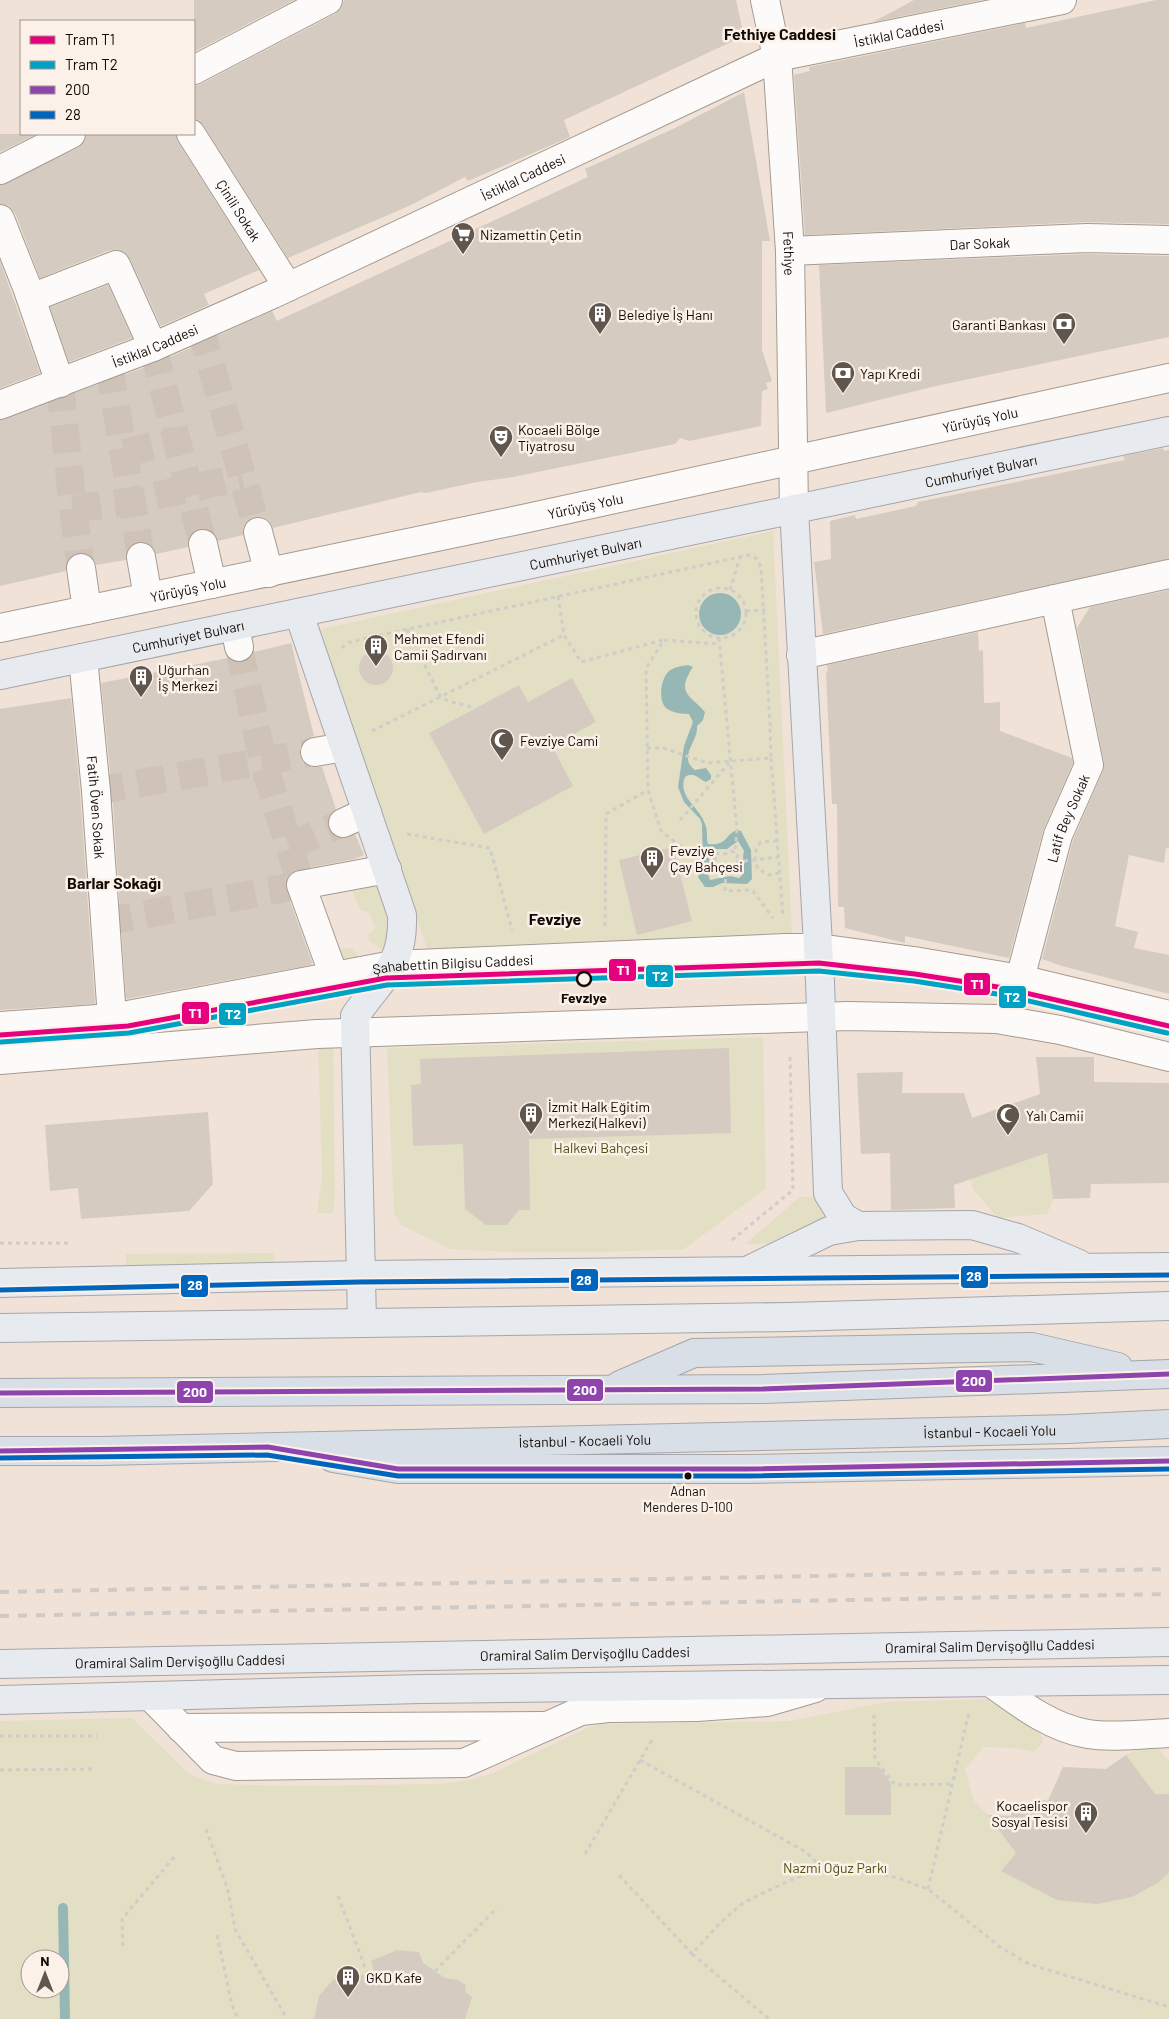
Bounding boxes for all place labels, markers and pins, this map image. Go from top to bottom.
supermarket icon: Nizamettin Çetin [450,221,476,255]
place label: Nizamettin Çetin [480,226,581,243]
building icon: Belediye İş Hanı [587,301,613,335]
place label: Belediye İş Hanı [618,306,713,323]
bank icon: Garanti Bankası [1051,311,1077,345]
place label: Garanti Bankası [952,316,1046,333]
bank icon: Yapı Kredi [830,360,856,394]
place label: Yapı Kredi [860,365,920,382]
place label: Kocaeli Bölge Tiyatrosu [518,421,600,454]
theatre icon: Kocaeli Bölge Tiyatrosu [488,424,514,458]
place label: Mehmet Efendi Camii Şadırvanı [394,630,487,663]
building icon: Mehmet Efendi Camii Şadırvanı [363,633,389,667]
place label: Uğurhan İş Merkezi [158,661,218,694]
building icon: Uğurhan İş Merkezi [128,664,154,698]
mosque icon: Fevziye Cami [489,727,515,761]
place label: Fevziye Cami [520,732,598,749]
place label: Fevziye Çay Bahçesi [670,842,743,875]
building icon: Fevziye Çay Bahçesi [639,845,665,879]
marker: Fevziye [576,971,592,987]
place label: Fevziye [561,989,607,1006]
place label: İzmit Halk Eğitim Merkezi(Halkevi) [548,1098,650,1131]
building icon: İzmit Halk Eğitim Merkezi(Halkevi) [518,1101,544,1135]
mosque icon: Yalı Camii [995,1102,1021,1136]
place label: Yalı Camii [1026,1107,1084,1124]
marker: Adnan Menderes D-100 [683,1471,693,1481]
place label: Adnan Menderes D-100 [643,1483,733,1515]
place label: Kocaelispor Sosyal Tesisi [991,1797,1068,1830]
building icon: Kocaelispor Sosyal Tesisi [1073,1800,1099,1834]
building icon: GKD Kafe [335,1964,361,1998]
place label: GKD Kafe [366,1969,422,1986]

